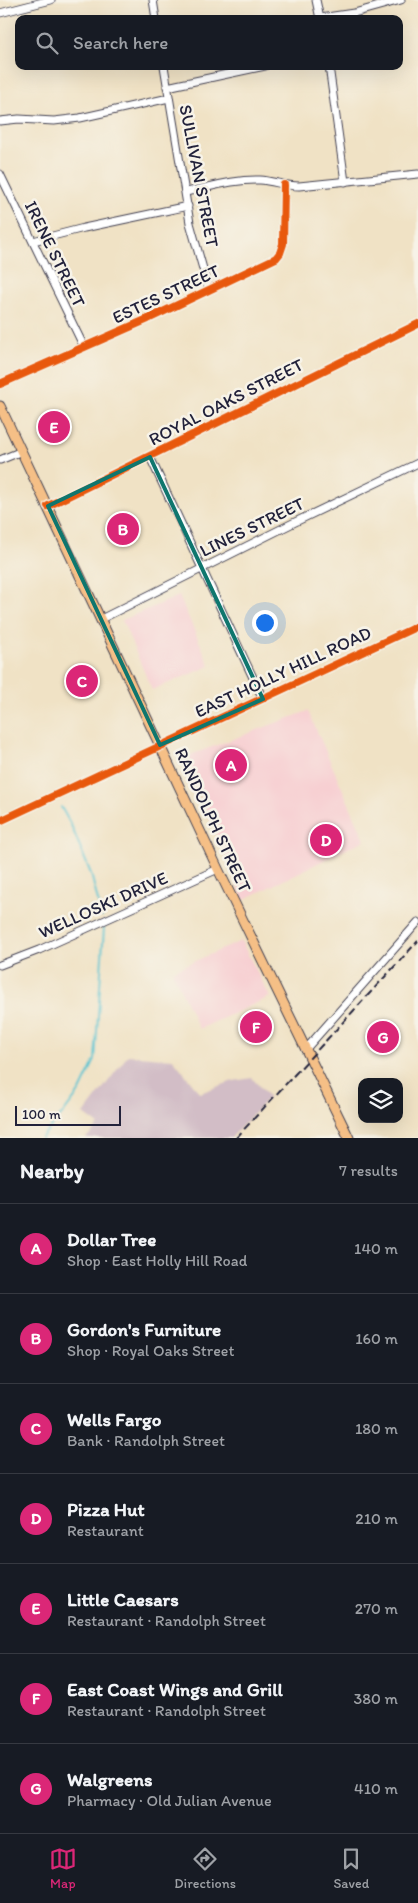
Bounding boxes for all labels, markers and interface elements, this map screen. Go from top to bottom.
search box [15,15,403,70]
icon: search [33,29,61,57]
text: Search here [73,31,168,54]
street label: SULLIVAN STREET [174,103,224,249]
street label: IRENE STREET [20,197,90,311]
street label: ESTES STREET [109,260,223,328]
street label: ROYAL OAKS STREET [145,353,307,451]
pin: E [38,408,70,446]
street label: LINES STREET [196,492,308,562]
pin: B [107,510,139,548]
your location [252,610,278,636]
street label: EAST HOLLY HILL ROAD [191,621,375,723]
pin: C [66,662,98,700]
street label: RANDOLPH STREET [170,744,256,896]
pin: A [215,746,247,784]
pin: D [310,821,342,859]
street label: WELLOSKI DRIVE [35,867,171,943]
pin: F [240,1008,272,1046]
pin: G [367,1018,399,1056]
map controls [358,1078,403,1123]
button: layers [358,1078,403,1123]
scale bar [15,1103,121,1126]
text: 100 m [22,1106,61,1123]
text: Nearby [20,1158,84,1183]
text: 7 results [339,1161,398,1180]
text: Dollar Tree [67,1228,156,1251]
text: A [31,1239,41,1258]
text: 140 m [354,1239,398,1258]
text: Shop · East Holly Hill Road [67,1251,247,1270]
text: Gordon's Furniture [67,1318,221,1341]
text: B [31,1329,41,1348]
text: 160 m [355,1329,398,1348]
text: Shop · Royal Oaks Street [67,1341,234,1360]
text: Wells Fargo [67,1408,161,1431]
text: C [31,1419,41,1438]
text: 180 m [355,1419,398,1438]
text: Bank · Randolph Street [67,1431,225,1450]
text: Pizza Hut [67,1498,145,1521]
text: D [31,1509,41,1528]
text: 210 m [355,1509,398,1528]
text: Restaurant [67,1521,144,1540]
text: Little Caesars [67,1588,179,1611]
text: E [32,1599,40,1618]
text: 270 m [355,1599,398,1618]
text: Restaurant · Randolph Street [67,1611,266,1630]
text: East Coast Wings and Grill [67,1678,283,1701]
text: F [32,1689,40,1708]
text: 380 m [354,1689,398,1708]
text: Restaurant · Randolph Street [67,1701,266,1720]
text: Walgreens [67,1768,152,1791]
text: G [30,1779,42,1798]
text: 410 m [354,1779,398,1798]
text: Pharmacy · Old Julian Avenue [67,1791,272,1810]
tab: Map [49,1845,77,1892]
tab: Directions [174,1845,236,1892]
tab: Saved [333,1845,369,1892]

